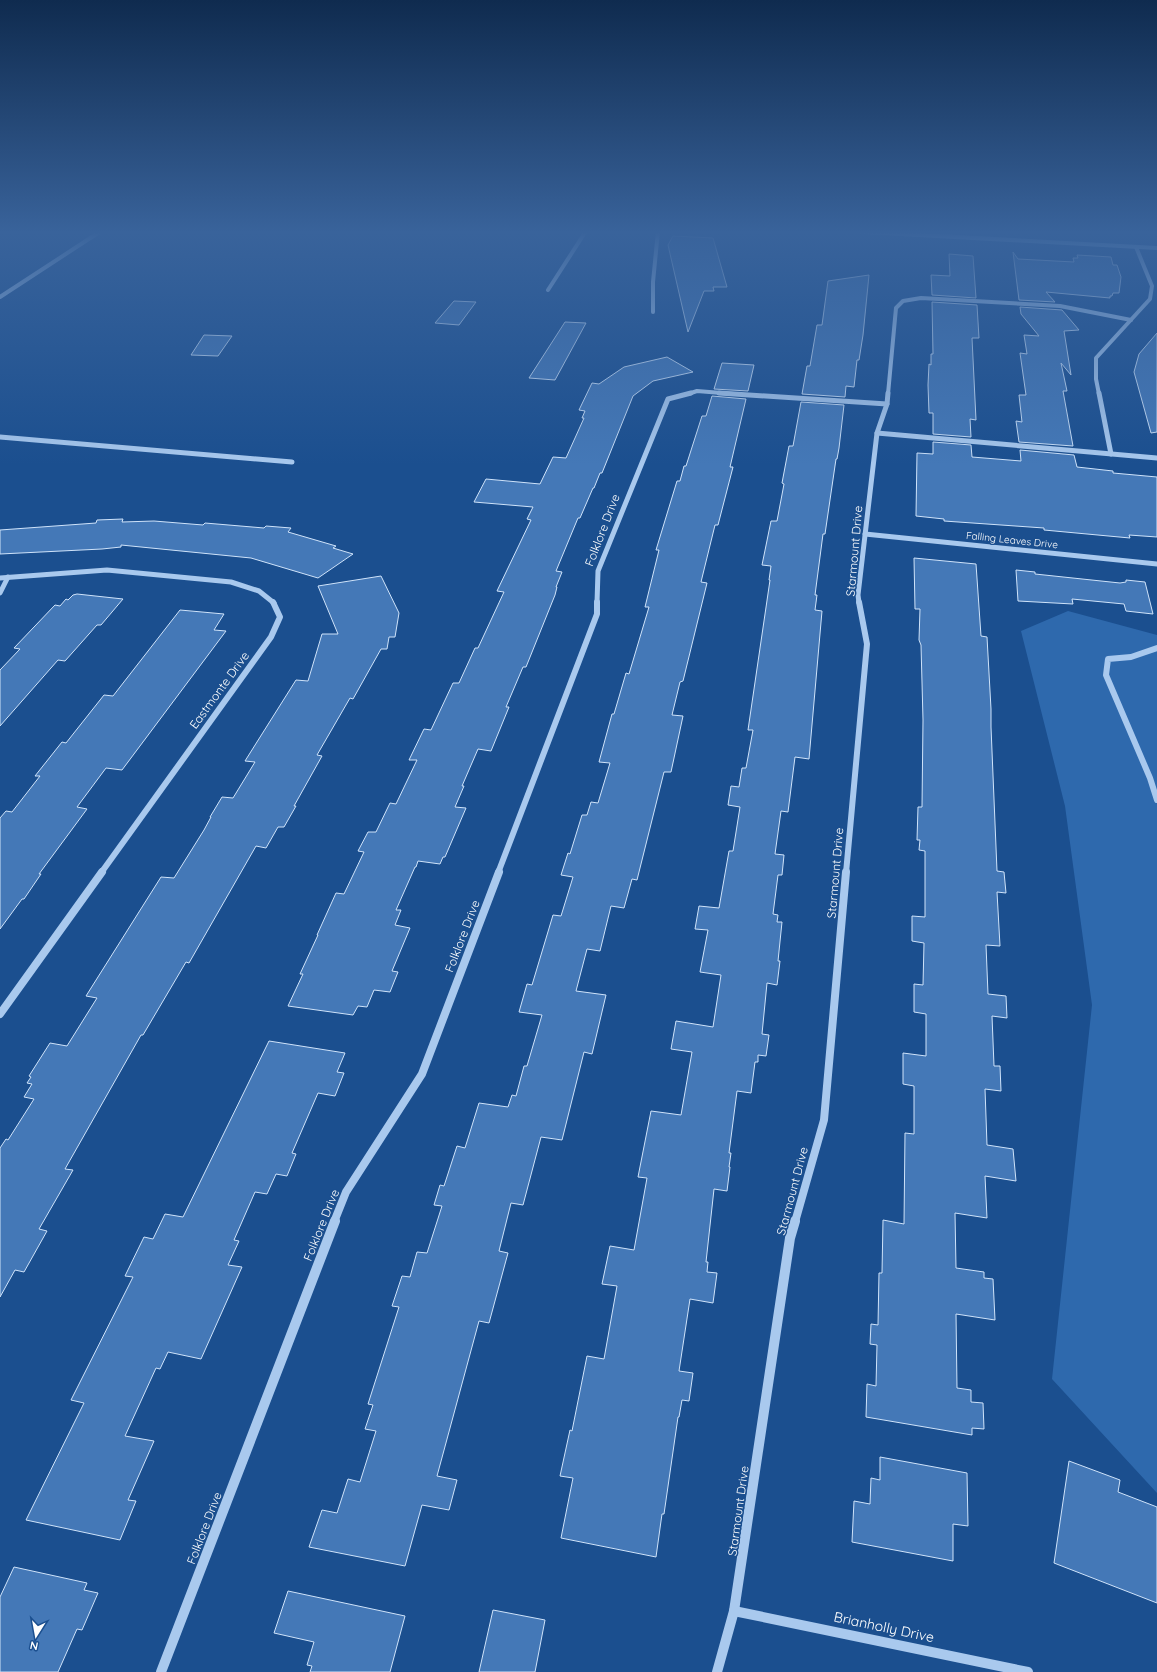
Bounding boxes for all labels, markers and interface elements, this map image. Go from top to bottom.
street label: Folklore Drive [581,492,623,568]
street label: Starmount Drive [843,505,865,597]
street label: Falling Leaves Drive [965,529,1059,551]
street label: Eastmonte Drive [186,648,252,732]
street label: Starmount Drive [824,827,846,919]
street label: Folklore Drive [441,898,483,974]
street label: Starmount Drive [773,1145,811,1237]
street label: Folklore Drive [300,1187,342,1263]
street label: Starmount Drive [724,1465,752,1557]
street label: Folklore Drive [183,1490,225,1566]
street label: Brianholly Drive [832,1608,936,1646]
north arrow [16,1616,56,1656]
text: N [29,1638,39,1653]

